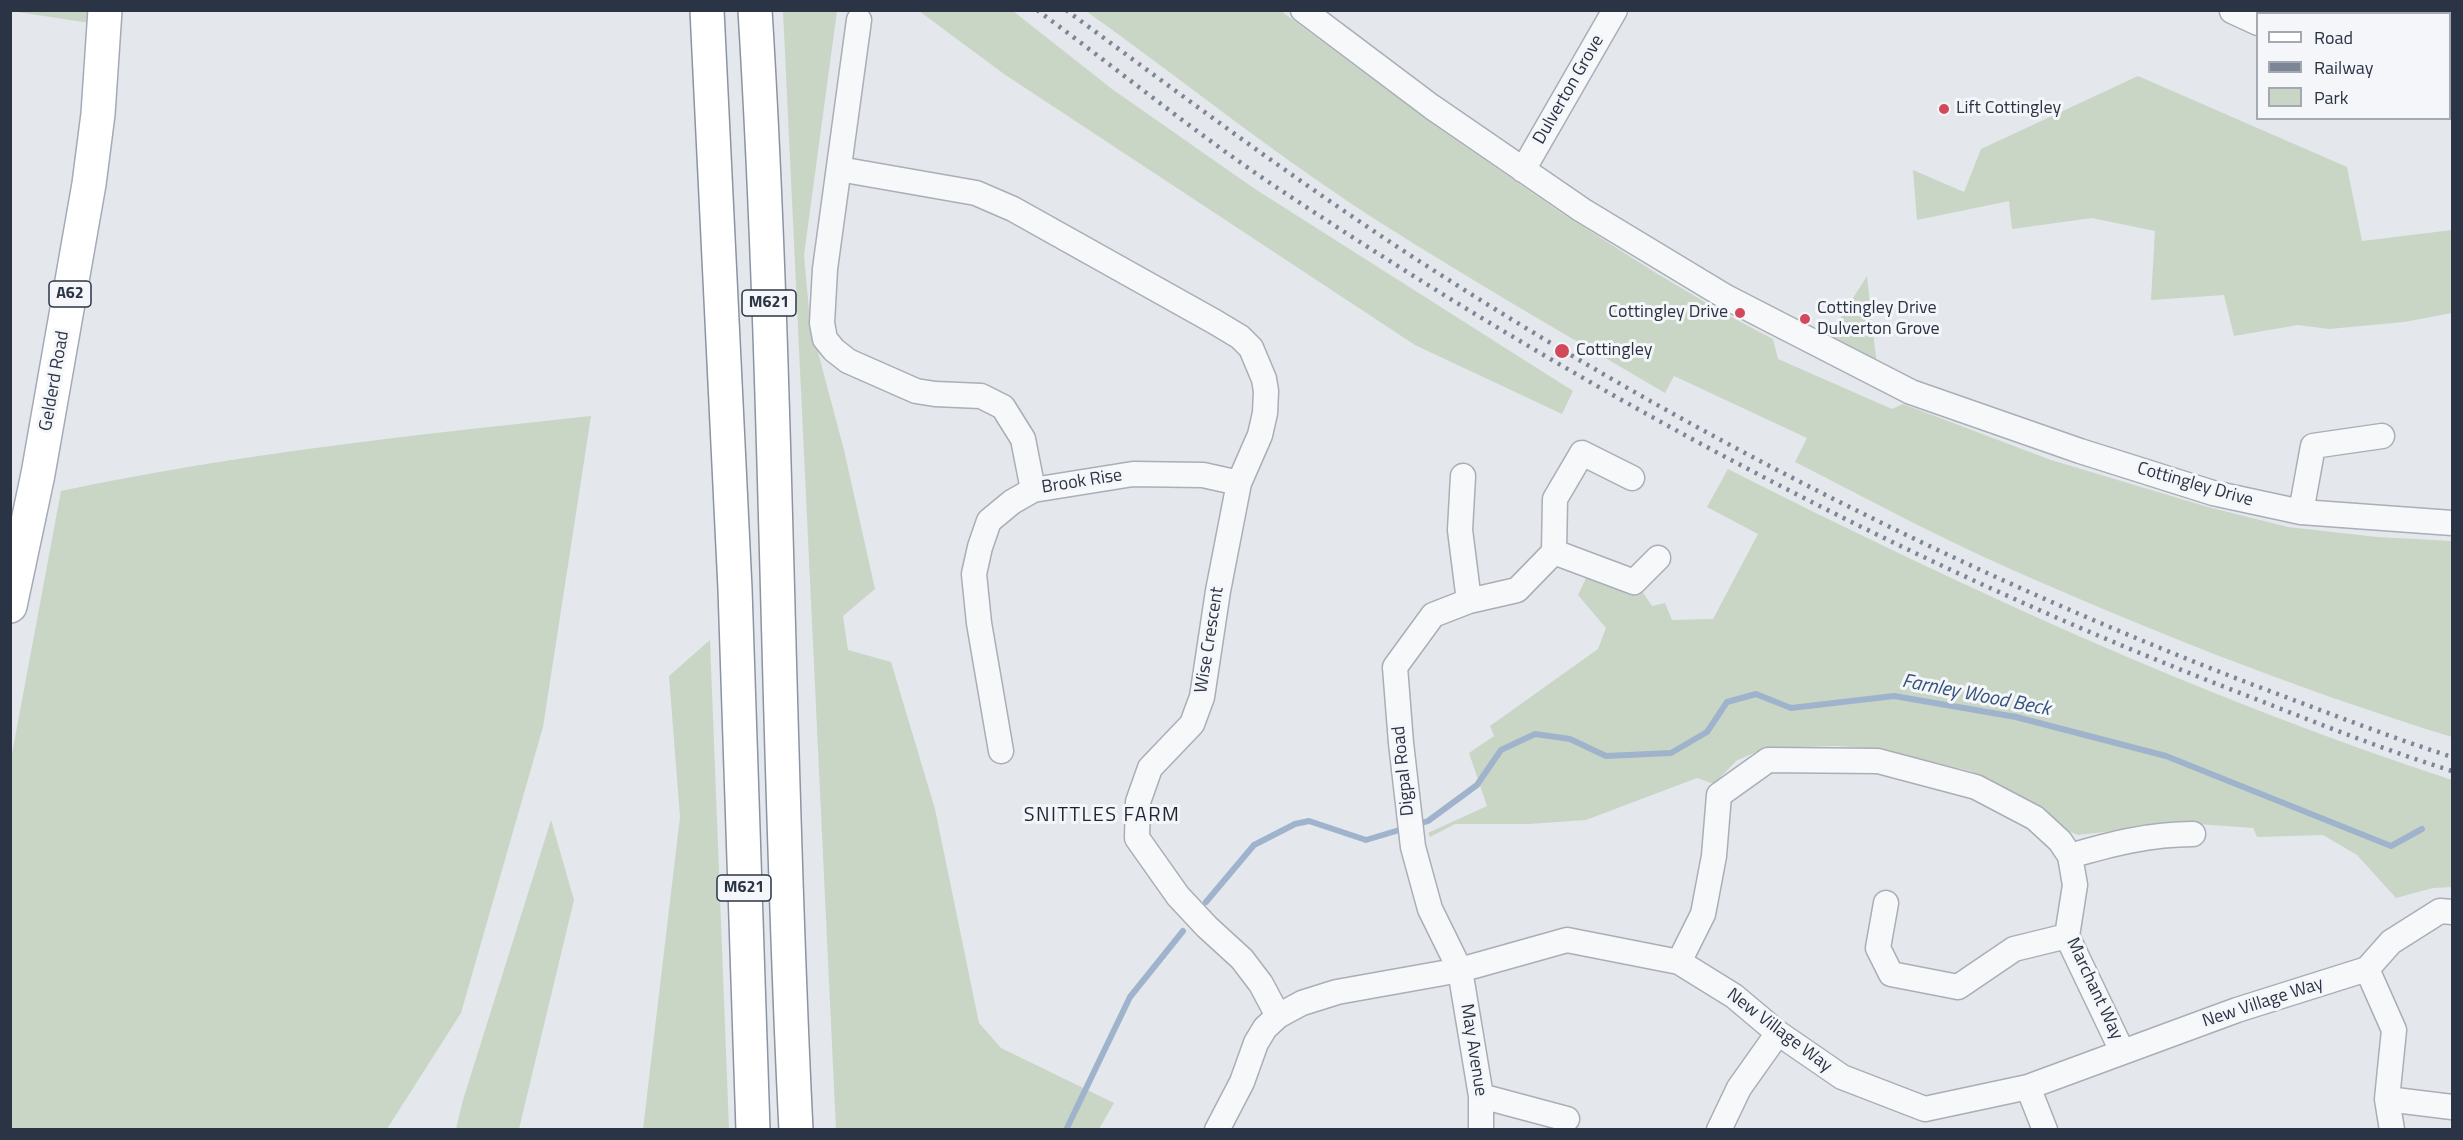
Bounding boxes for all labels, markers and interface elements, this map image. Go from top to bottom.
legend [2256,12,2451,120]
text: Road [2314,24,2353,51]
street label: Dulverton Grove [1529,31,1609,149]
text: Railway [2314,54,2373,81]
text: Park [2314,84,2348,111]
place label: Lift Cottingley [1956,98,2061,120]
marker: Lift Cottingley [1937,102,1951,116]
road number: A62 [49,281,91,307]
road number: M621 [742,290,796,316]
place label: Cottingley Drive Dulverton Grove [1817,298,1940,340]
place label: Cottingley Drive [1608,302,1728,324]
marker: Cottingley Drive [1733,306,1747,320]
marker: Cottingley Drive Dulverton Grove [1798,312,1812,326]
street label: Gelderd Road [36,329,74,433]
place label: Cottingley [1576,340,1652,362]
marker: Cottingley [1553,342,1571,360]
street label: Cottingley Drive [2135,458,2255,512]
street label: Brook Rise [1040,465,1124,499]
street label: Wise Crescent [1191,585,1229,695]
water label: Farnley Wood Beck [1900,670,2052,722]
street label: Digpal Road [1389,725,1419,817]
district label: SNITTLES FARM [1024,804,1180,828]
road number: M621 [717,875,771,901]
street label: Marchant Way [2061,935,2127,1043]
street label: New Village Way [2200,973,2326,1033]
street label: New Village Way [1722,984,1836,1078]
street label: May Avenue [1455,1002,1491,1098]

